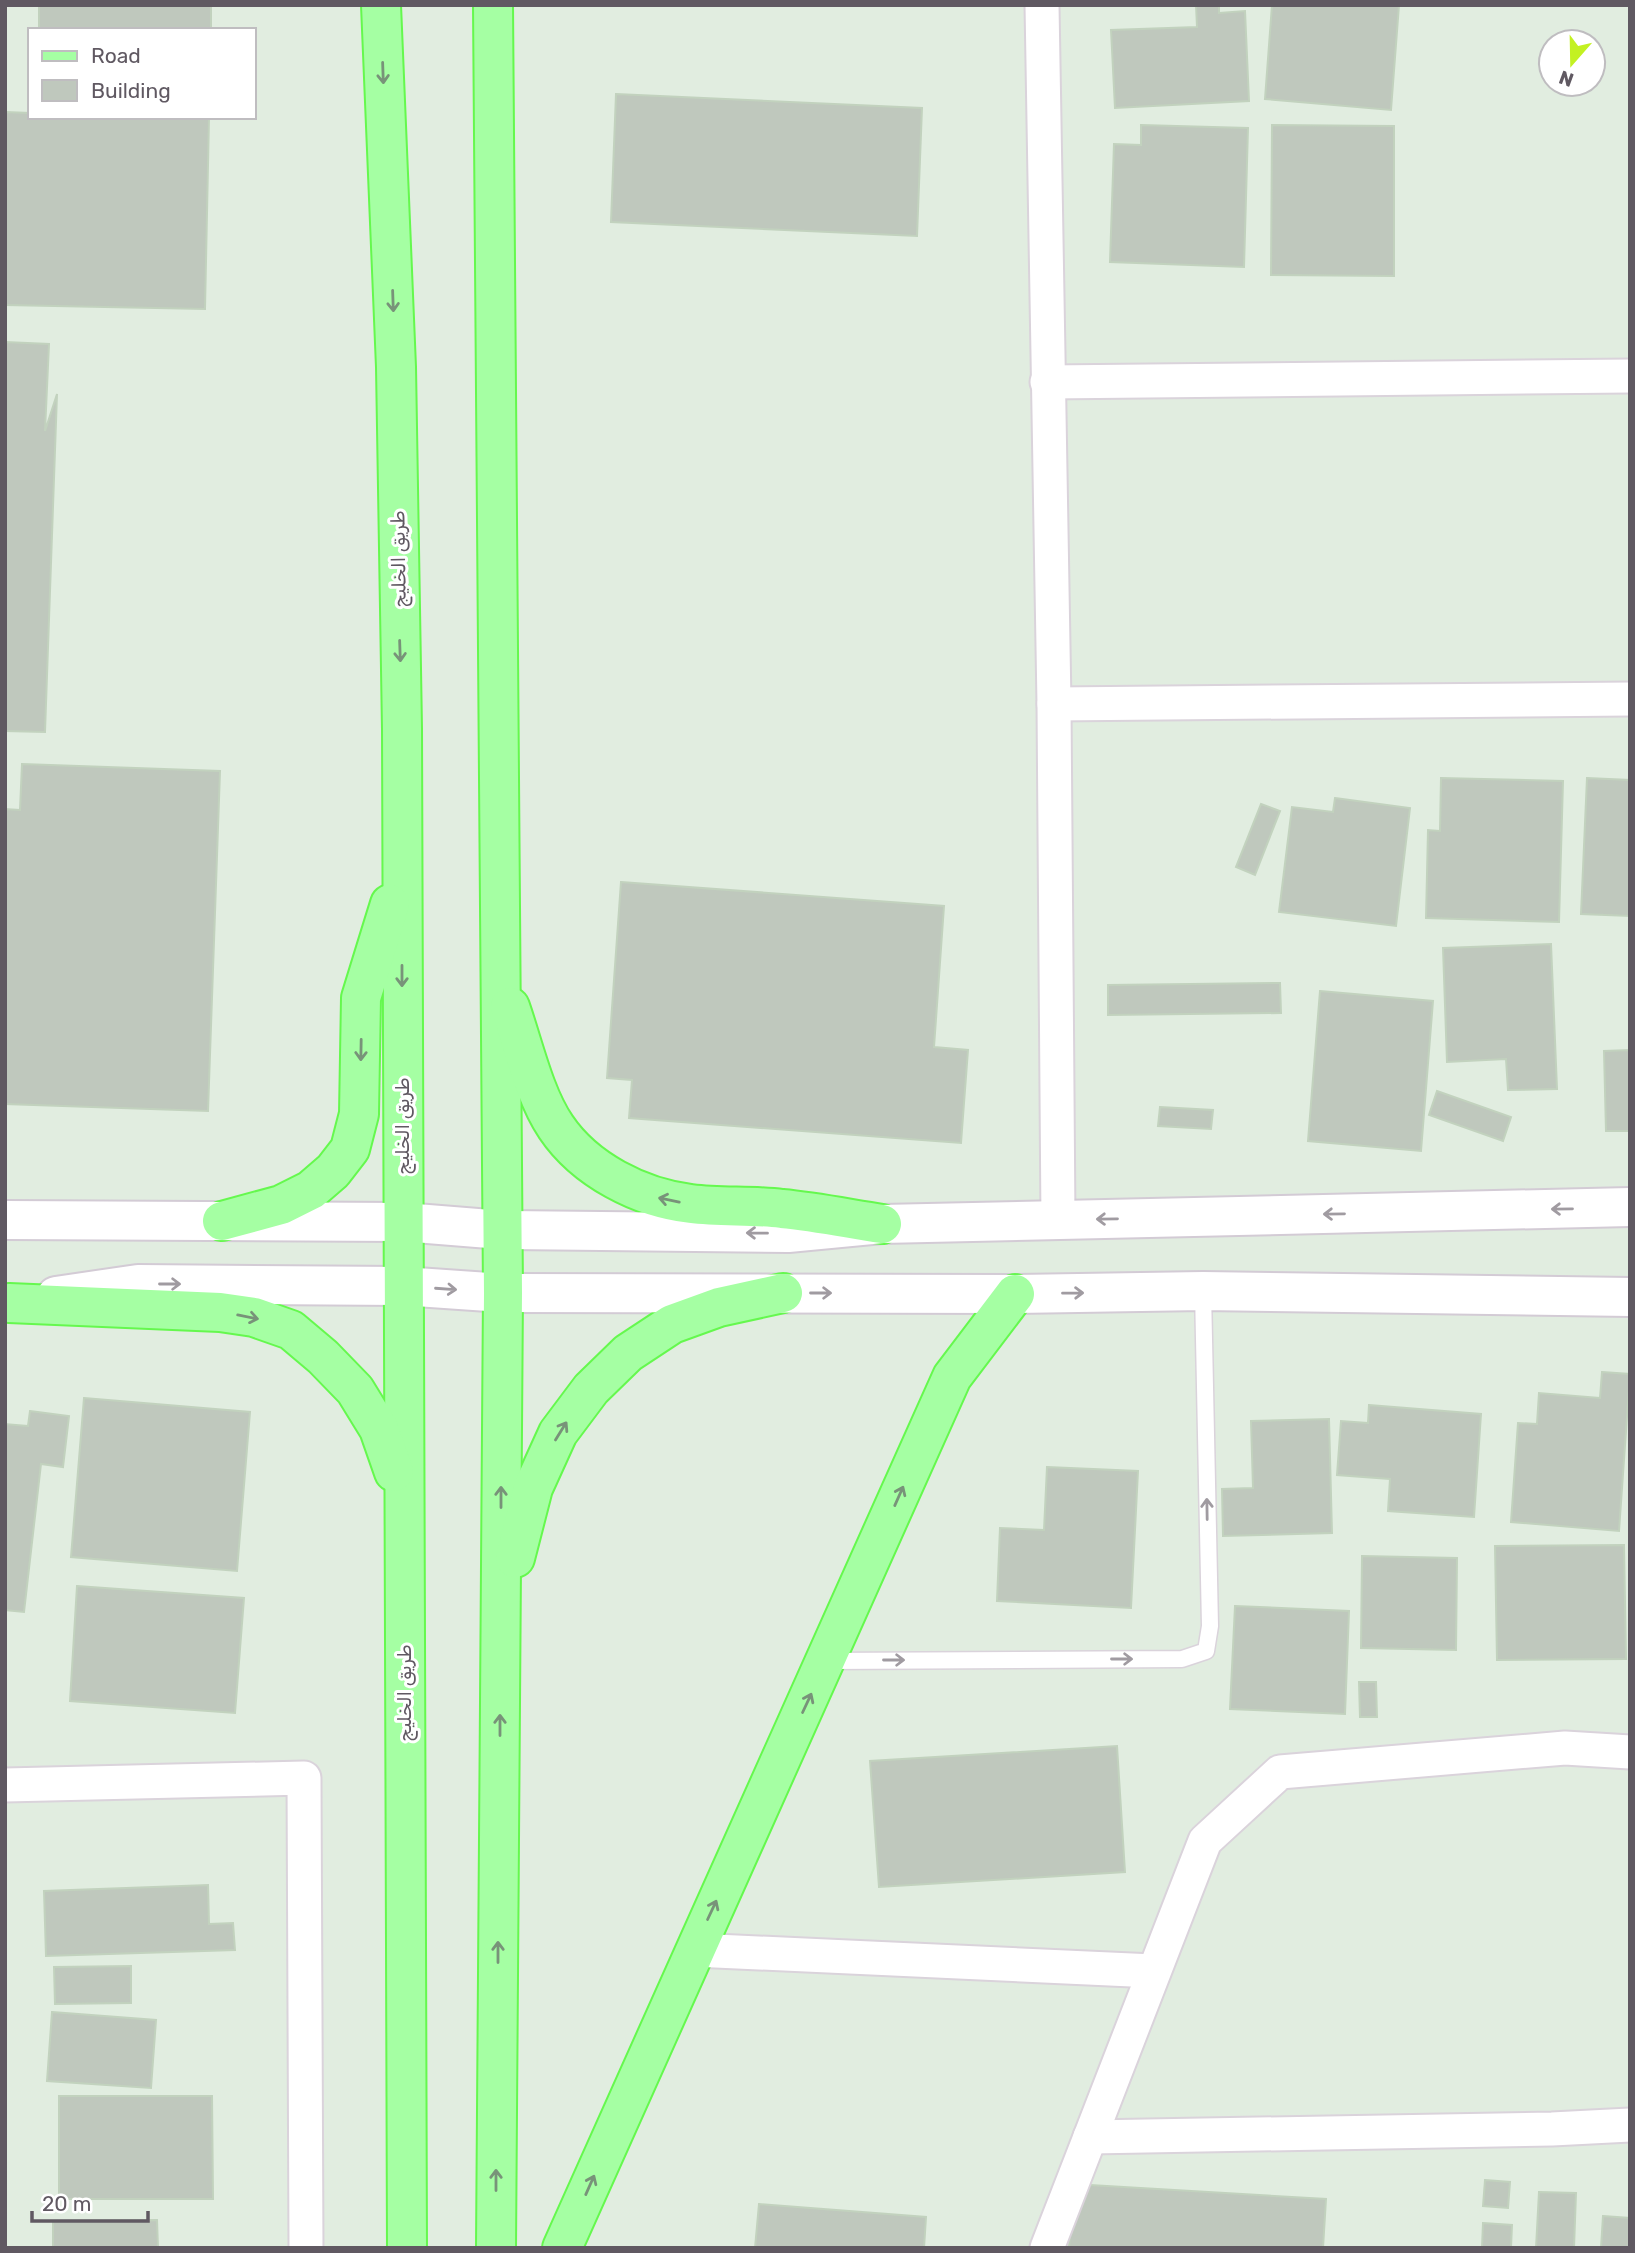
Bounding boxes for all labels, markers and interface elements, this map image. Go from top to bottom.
legend [28,28,256,119]
north arrow [1537,28,1607,98]
text: Road [91,43,141,68]
one-way arrow [377,62,390,85]
text: N [1556,65,1577,92]
text: Building [91,78,171,103]
one-way arrow [386,289,399,312]
street label: طريق الخليج [386,510,413,608]
one-way arrow [393,639,407,662]
one-way arrow [395,964,409,987]
one-way arrow [354,1038,368,1061]
street label: طريق الخليج [391,1078,416,1174]
one-way arrow [658,1192,681,1206]
one-way arrow [1550,1202,1573,1215]
one-way arrow [1323,1207,1346,1221]
one-way arrow [1095,1213,1118,1226]
one-way arrow [746,1226,769,1240]
one-way arrow [158,1277,181,1291]
one-way arrow [435,1283,457,1296]
one-way arrow [809,1286,832,1300]
one-way arrow [1061,1286,1084,1300]
one-way arrow [236,1310,259,1324]
one-way arrow [554,1421,568,1441]
one-way arrow [494,1486,508,1509]
one-way arrow [893,1486,906,1507]
one-way arrow [1200,1498,1214,1521]
street label: طريق الخليج [393,1645,418,1741]
one-way arrow [1110,1652,1133,1666]
one-way arrow [883,1654,906,1667]
one-way arrow [801,1693,814,1715]
one-way arrow [493,1713,507,1736]
one-way arrow [706,1900,719,1921]
one-way arrow [491,1941,505,1964]
one-way arrow [490,2168,503,2191]
one-way arrow [584,2175,597,2197]
scale bar [32,2180,147,2224]
text: 20 m [42,2191,91,2216]

